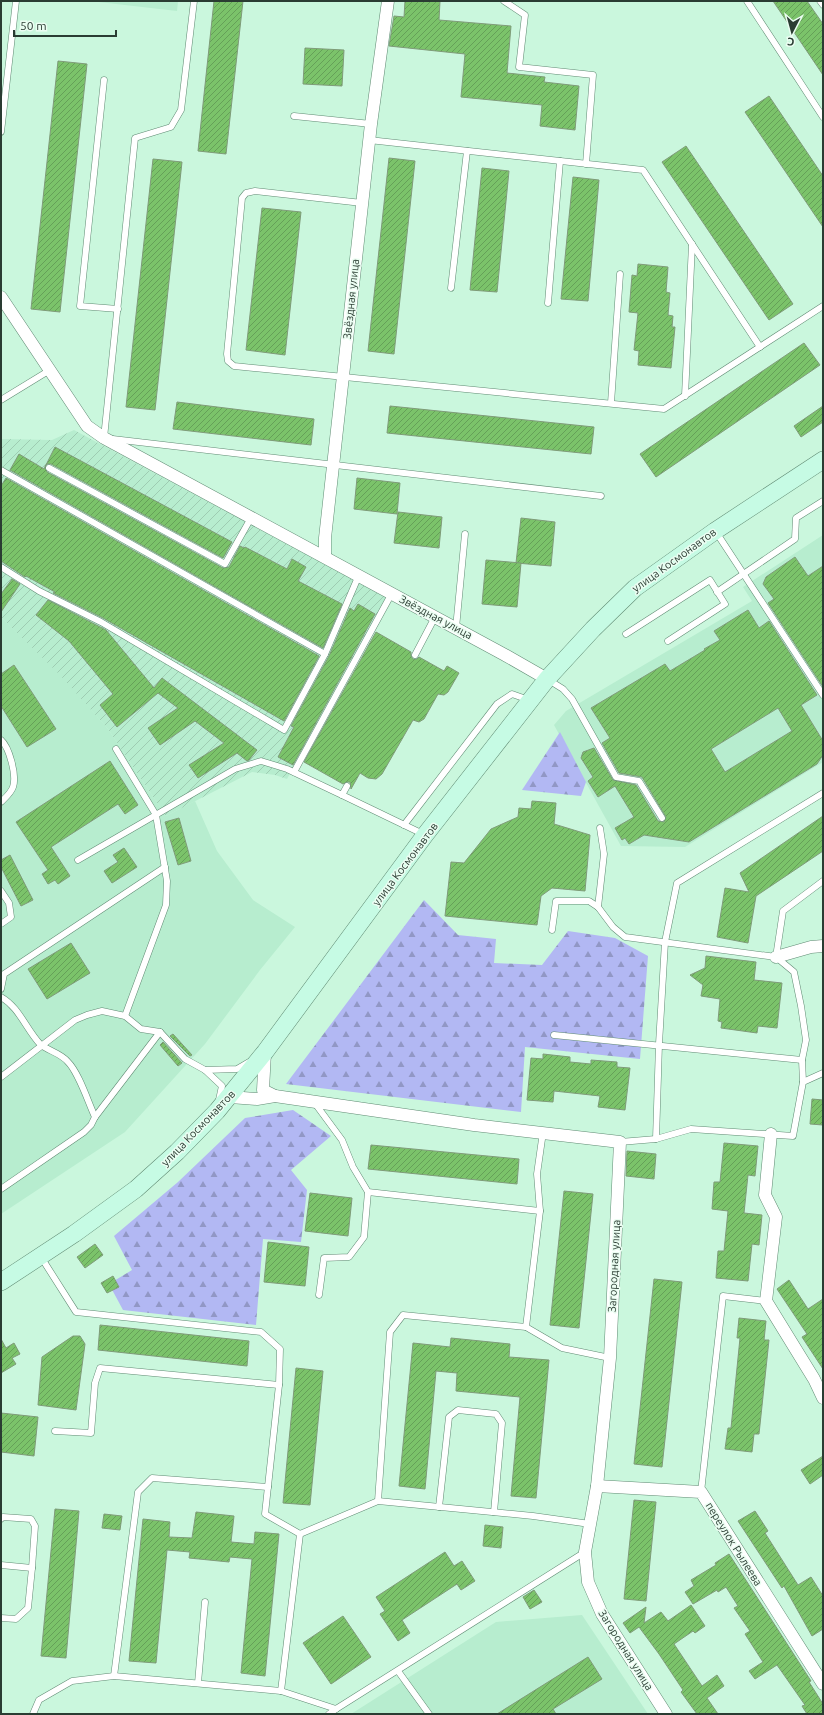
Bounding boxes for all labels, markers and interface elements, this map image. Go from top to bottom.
scale bar [14,12,116,38]
north arrow [772,12,812,52]
text: 50 m [20,19,47,32]
text: С [787,36,795,48]
street label: Звёздная улица [341,258,361,340]
street label: улица Космонавтов [630,526,718,594]
street label: Звёздная улица [398,593,474,641]
street label: улица Космонавтов [370,820,440,908]
street label: улица Космонавтов [159,1088,237,1168]
street label: Загородная улица [606,1219,622,1313]
street label: переулок Рылеева [703,1500,765,1588]
street label: Загородная улица [596,1608,656,1692]

